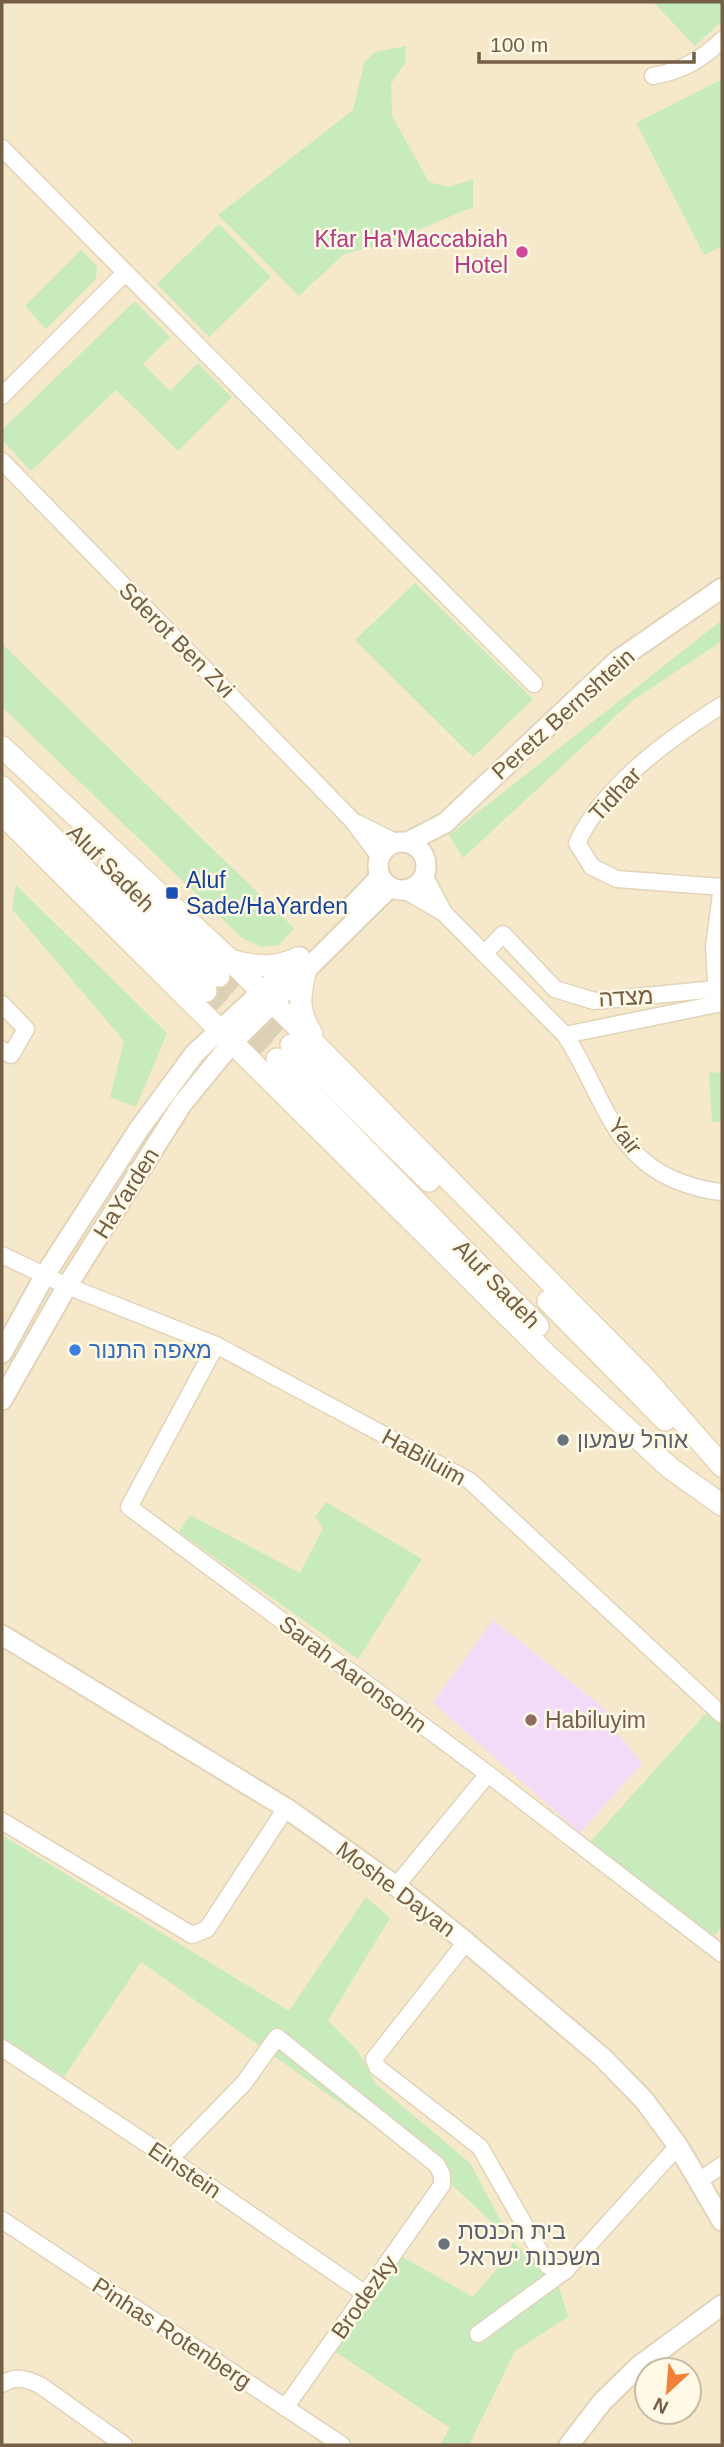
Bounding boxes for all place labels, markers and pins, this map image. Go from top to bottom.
place label: Kfar Ha'Maccabiah Hotel [314,226,508,278]
marker: Kfar Ha'Maccabiah Hotel [514,244,530,260]
place label: Aluf Sade/HaYarden [186,867,348,919]
marker: Aluf Sade/HaYarden [164,885,180,901]
place label: מאפה התנור [89,1337,212,1363]
marker: מאפה התנור [67,1342,83,1358]
place label: אוהל שמעון [577,1427,689,1453]
marker: אוהל שמעון [555,1432,571,1448]
place label: Habiluyim [545,1707,646,1733]
marker: Habiluyim [523,1712,539,1728]
place label: בית הכנסת משכנות ישראל [458,2218,601,2270]
marker: בית הכנסת משכנות ישראל [436,2236,452,2252]

